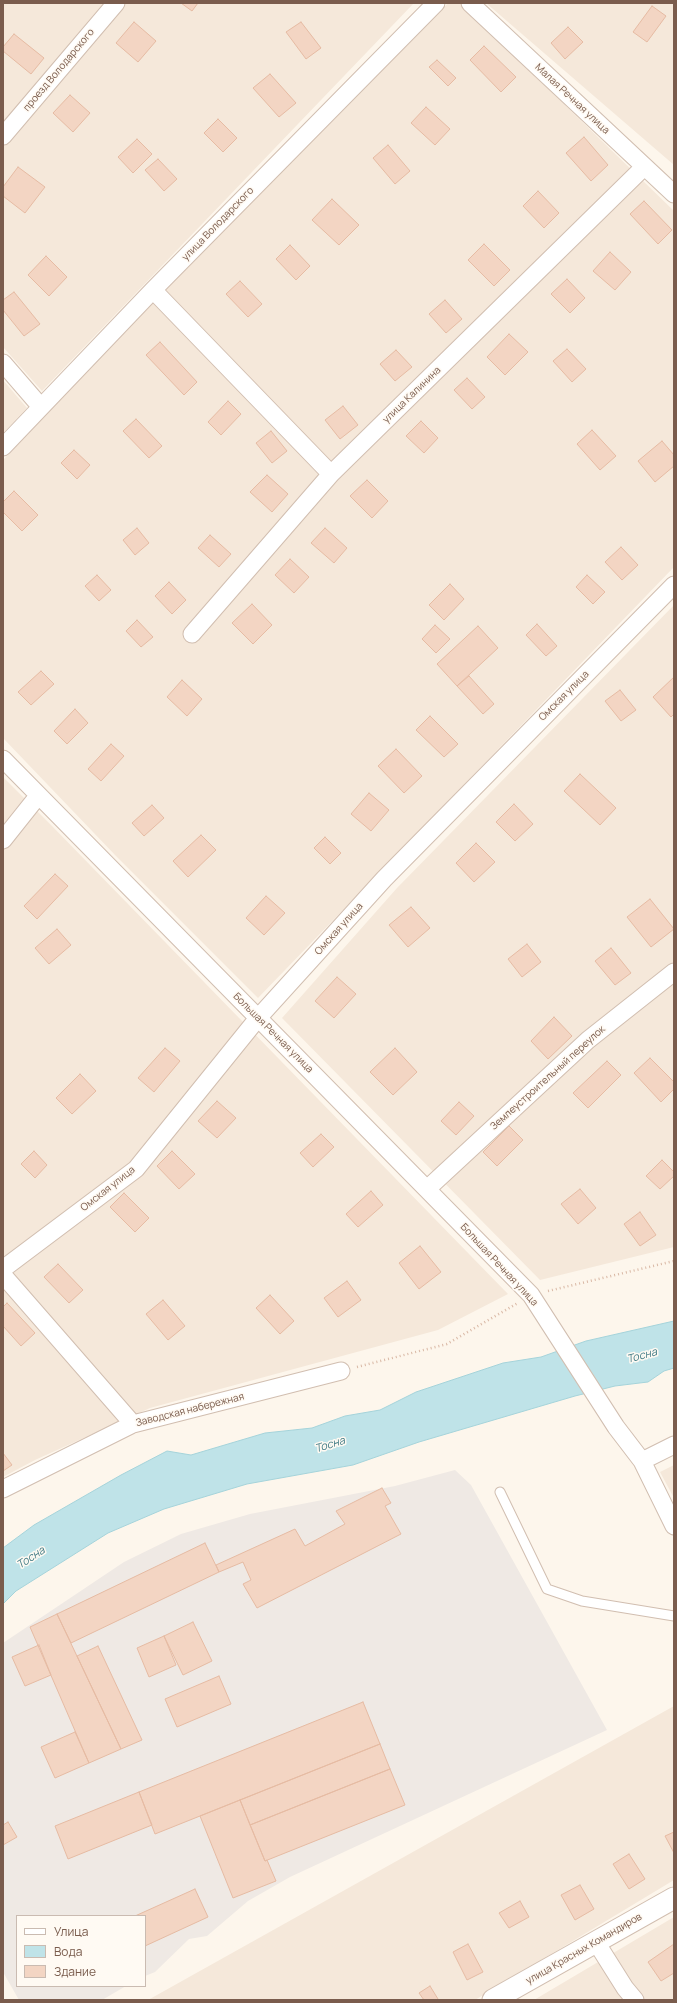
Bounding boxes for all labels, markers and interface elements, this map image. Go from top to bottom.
street label: проезд Володарского [21,26,97,114]
street label: Малая Речная улица [532,61,612,137]
street label: улица Володарского [180,185,256,263]
street label: улица Калинина [380,364,444,426]
street label: Омская улица [536,668,592,724]
street label: Омская улица [312,900,366,958]
street label: Большая Речная улица [231,991,315,1075]
street label: Землеустроительный переулок [488,1023,608,1133]
street label: Омская улица [78,1164,138,1214]
street label: Большая Речная улица [458,1221,540,1309]
water label: Тосна [625,1346,659,1366]
street label: Заводская набережная [135,1391,245,1429]
water label: Тосна [313,1434,347,1456]
water label: Тосна [14,1544,48,1572]
street label: улица Красных Командиров [524,1911,644,1987]
legend [16,1915,146,1987]
text: Улица [54,1923,88,1940]
text: Вода [54,1943,82,1960]
text: Здание [54,1963,96,1980]

